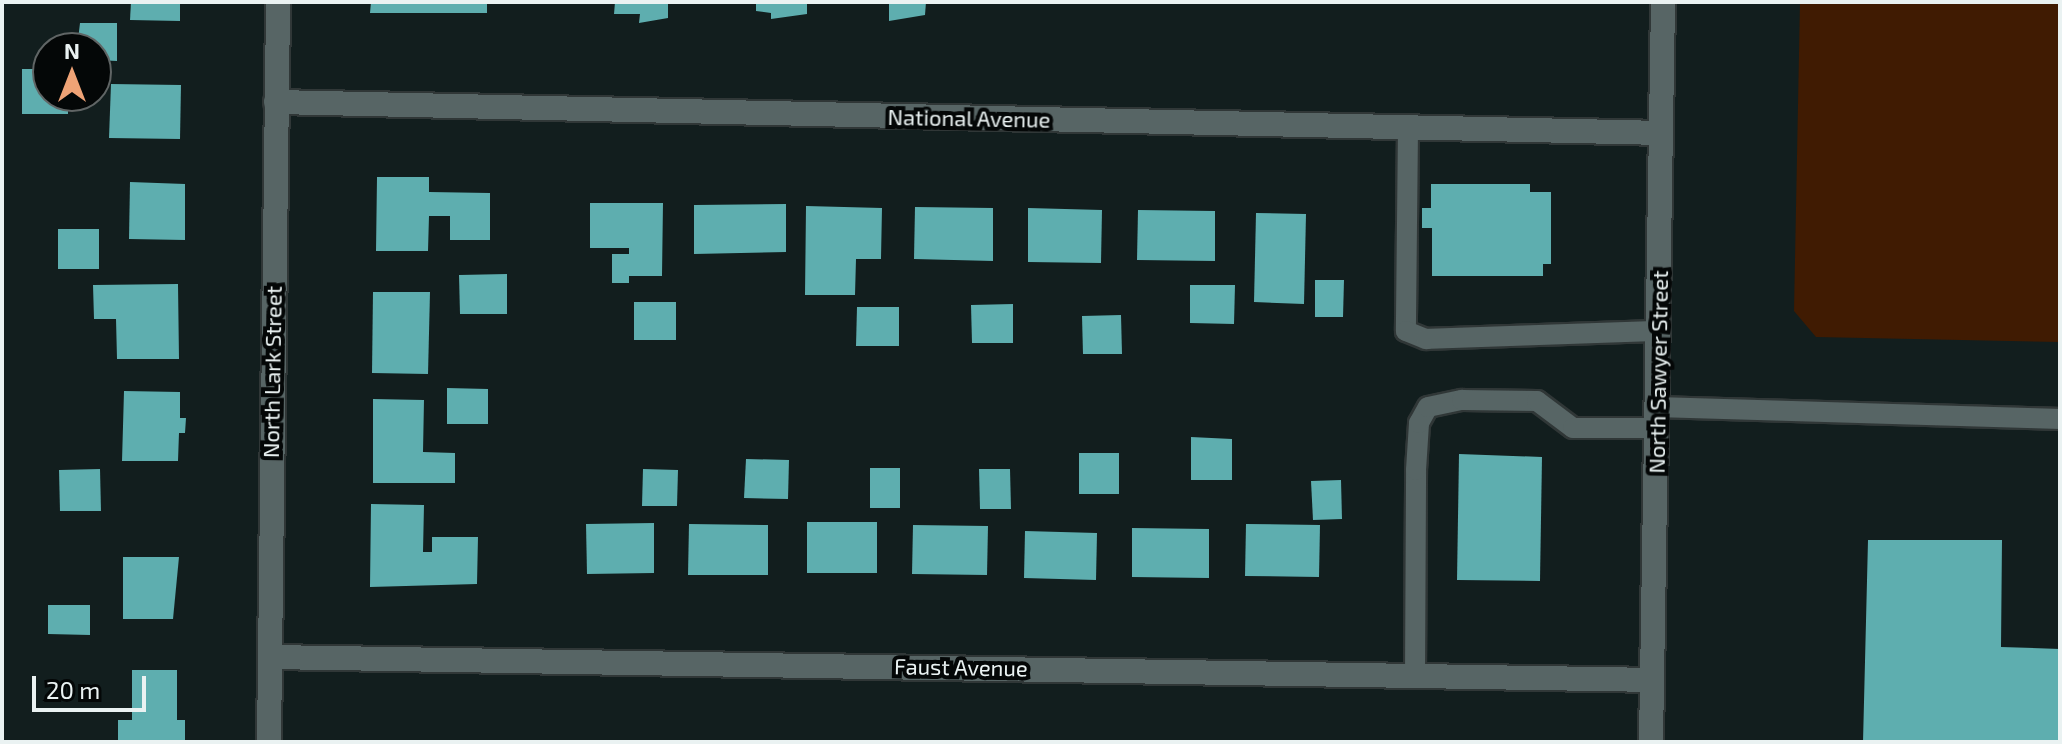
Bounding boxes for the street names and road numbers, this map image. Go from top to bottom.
street label: National Avenue [887,103,1051,133]
street label: North Sawyer Street [1643,270,1673,474]
street label: North Lark Street [257,286,287,458]
street label: Faust Avenue [894,653,1028,681]

